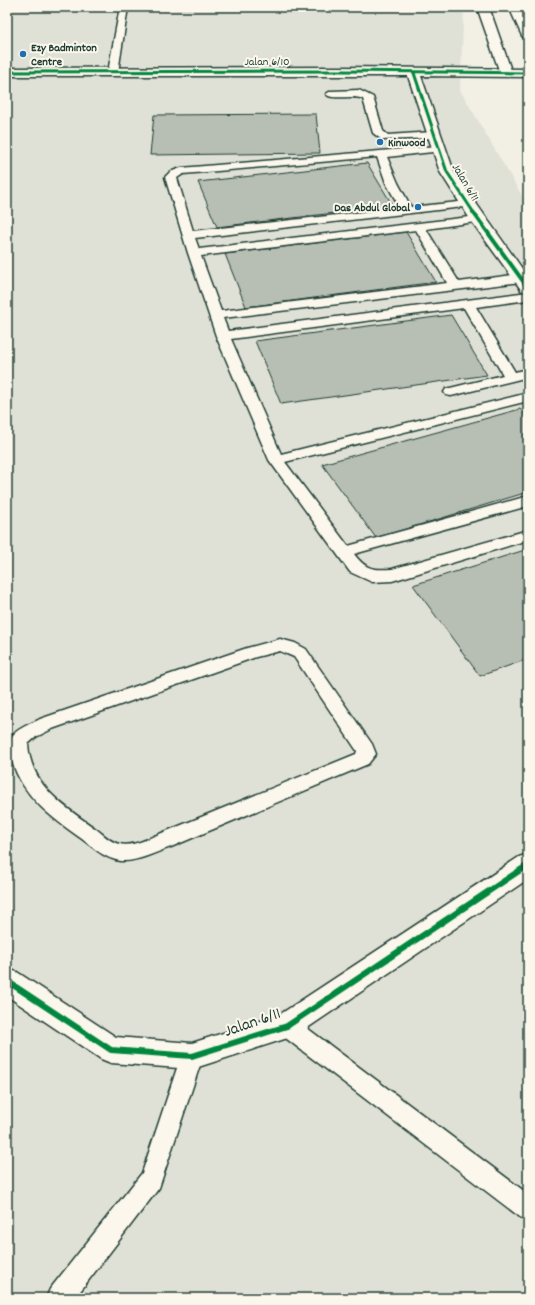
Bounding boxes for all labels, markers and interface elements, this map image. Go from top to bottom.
place label: Ezy Badminton Centre [31,40,97,71]
marker: Ezy Badminton Centre [18,49,28,59]
street label: Jalan 6/10 [244,54,290,71]
place label: Kinwood [388,135,426,152]
marker: Kinwood [375,137,385,147]
street label: Jalan 6/11 [447,161,483,205]
place label: Das Abdul Global [334,200,410,217]
marker: Das Abdul Global [413,202,423,212]
street label: Jalan 6/11 [221,1003,285,1045]

